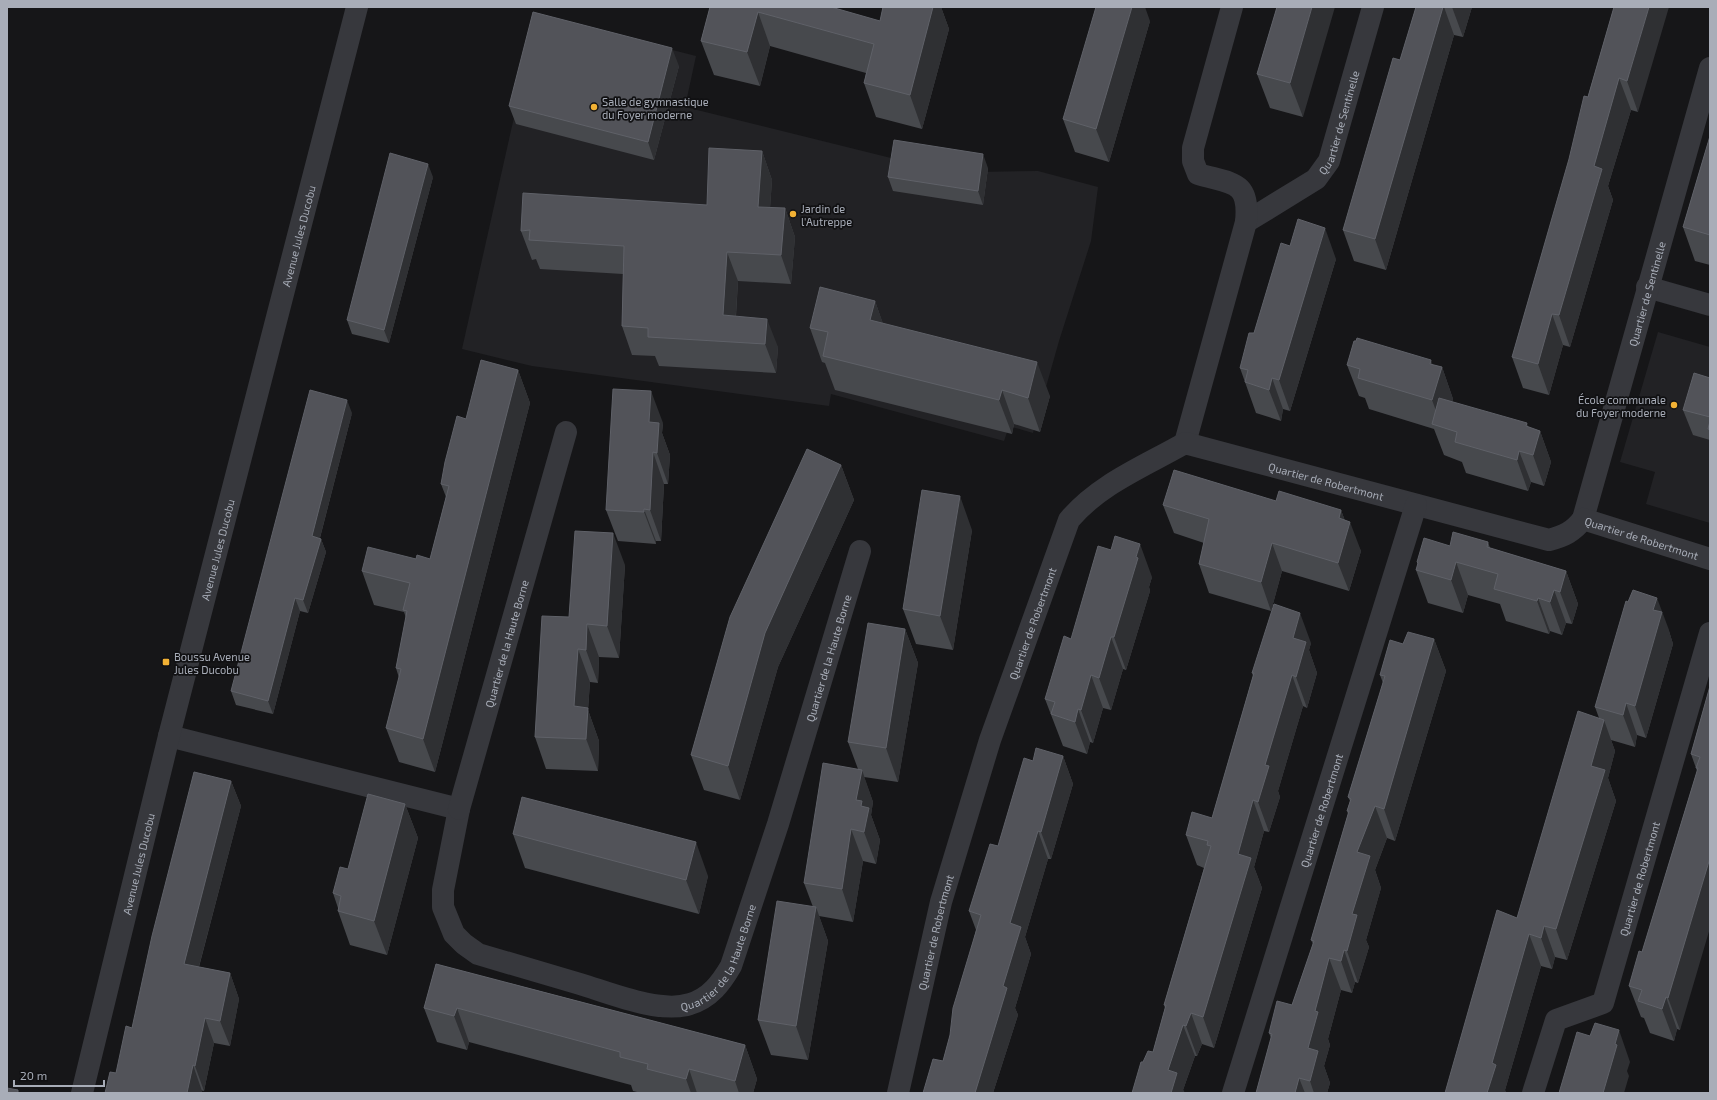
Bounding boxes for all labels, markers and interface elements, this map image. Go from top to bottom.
street label: Quartier de Sentinelle [1315,69,1361,177]
place label: Salle de gymnastique du Foyer moderne [602,95,709,121]
marker: Salle de gymnastique du Foyer moderne [589,102,599,112]
street label: Avenue Jules Ducobu [279,184,317,288]
place label: Jardin de l'Autreppe [801,202,852,228]
marker: Jardin de l'Autreppe [788,209,798,219]
street label: Quartier de Sentinelle [1625,240,1667,348]
place label: École communale du Foyer moderne [1576,393,1666,419]
marker: École communale du Foyer moderne [1669,400,1679,410]
street label: Quartier de Robertmont [1267,459,1385,502]
street label: Avenue Jules Ducobu [198,498,236,602]
street label: Quartier de Robertmont [1583,513,1700,562]
street label: Quartier de Robertmont [1006,565,1058,682]
street label: Quartier de la Haute Borne [482,578,530,709]
street label: Quartier de la Haute Borne [803,593,853,723]
place label: Boussu Avenue Jules Ducobu [174,650,250,676]
marker: Boussu Avenue Jules Ducobu [161,657,171,667]
street label: Quartier de Robertmont [1297,752,1345,869]
street label: Avenue Jules Ducobu [119,812,157,916]
street label: Quartier de Robertmont [1616,820,1662,938]
street label: Quartier de Robertmont [915,873,955,992]
street label: Quartier de la Haute Borne [679,902,758,1014]
scale bar [14,1062,104,1088]
text: 20 m [20,1068,47,1082]

